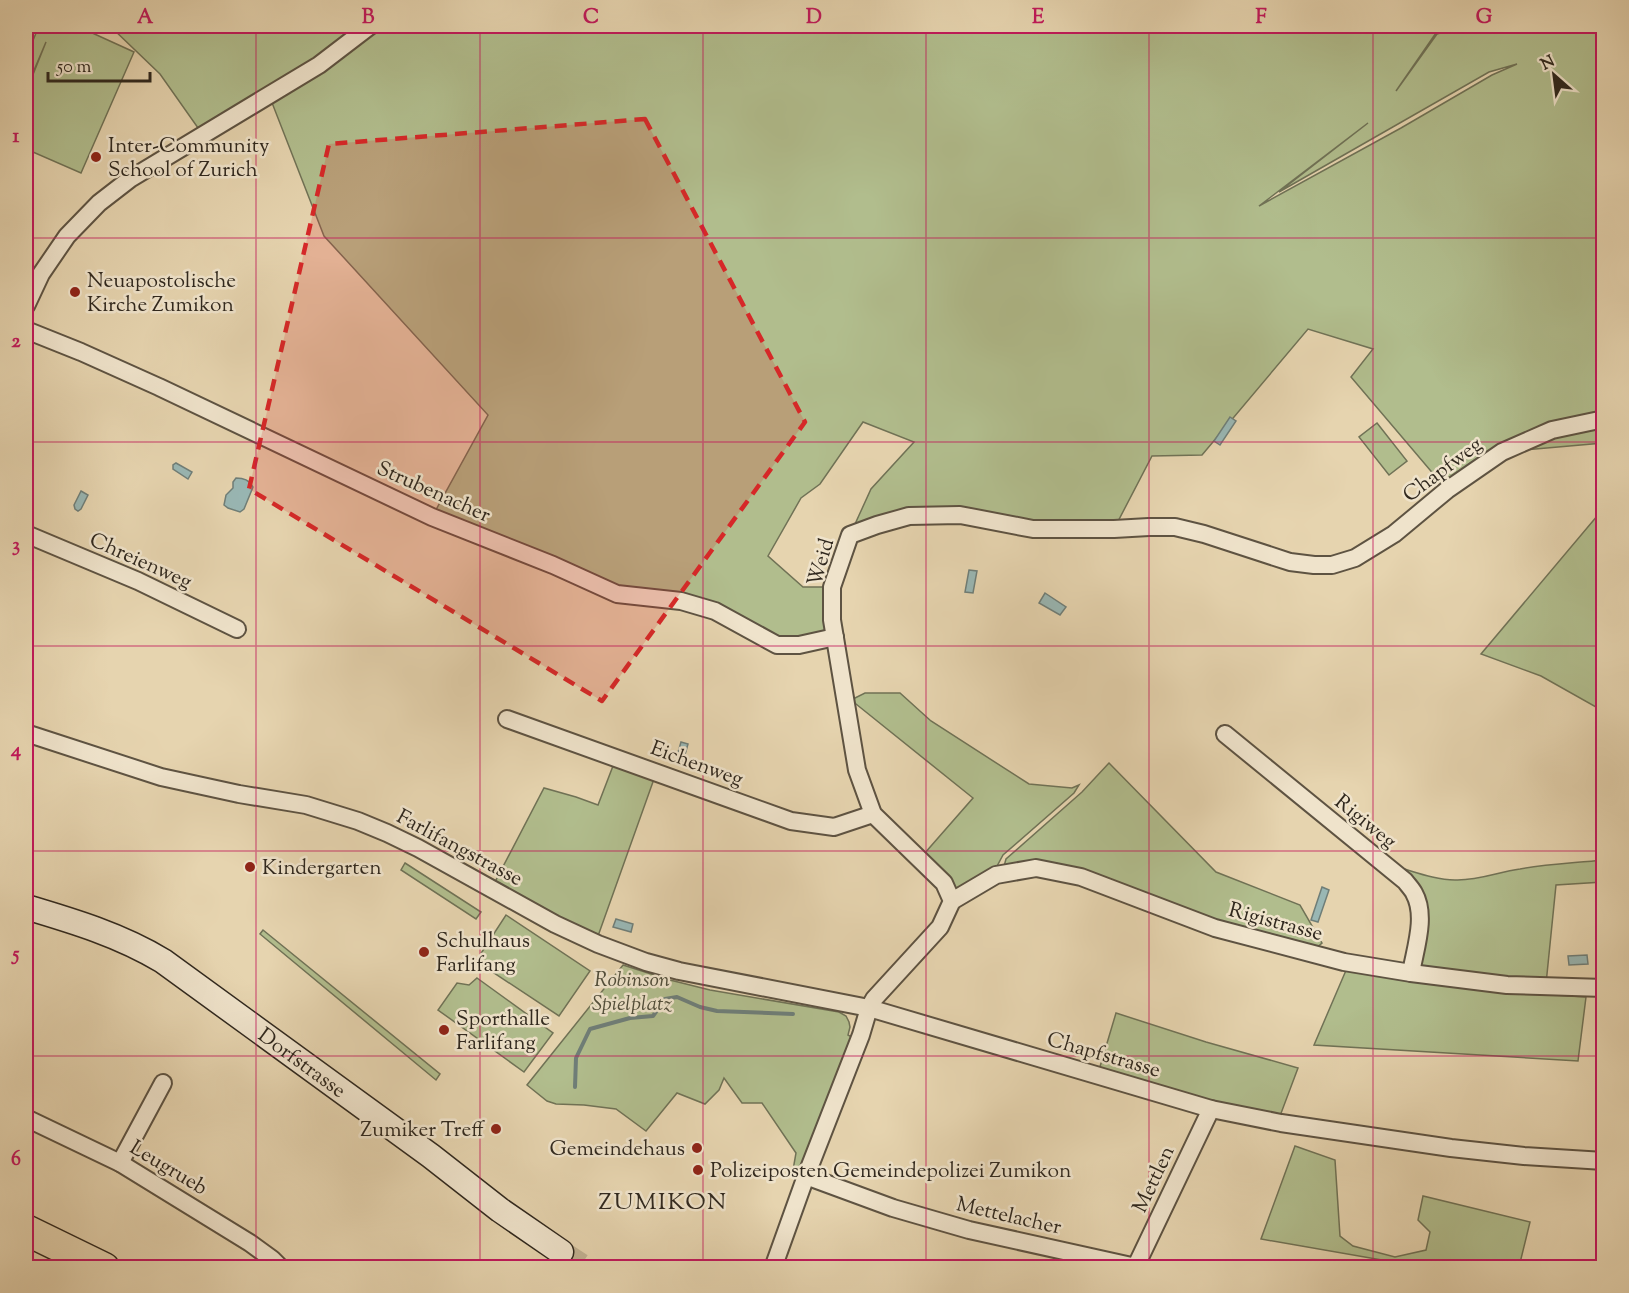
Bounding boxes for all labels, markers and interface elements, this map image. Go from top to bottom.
text: A [137,4,154,33]
text: B [362,4,375,33]
text: C [583,4,599,33]
text: D [806,4,822,33]
text: E [1032,4,1045,33]
text: F [1255,4,1267,33]
text: G [1476,4,1493,33]
scale bar [48,45,150,83]
north arrow [1524,45,1584,105]
text: N [1537,51,1559,77]
text: 50 m [56,55,92,81]
text: 1 [13,123,20,152]
place label: Inter-Community School of Zurich [108,132,270,186]
marker: Inter-Community School of Zurich [89,150,103,164]
place label: Neuapostolische Kirche Zumikon [87,267,236,321]
marker: Neuapostolische Kirche Zumikon [68,285,82,299]
text: 2 [11,328,21,357]
street label: Chapfweg [1397,431,1489,510]
street label: Strubenacher [371,454,495,531]
street label: Chreienweg [84,526,196,598]
text: 3 [12,532,20,561]
street label: Weid [801,535,843,590]
street label: Eichenweg [646,734,747,796]
text: 4 [10,737,21,766]
street label: Rigiweg [1327,788,1402,857]
street label: Farlifangstrasse [391,803,527,895]
place label: Kindergarten [262,854,382,884]
marker: Kindergarten [243,860,257,874]
street label: Rigistrasse [1225,896,1326,950]
place label: Schulhaus Farlifang [436,927,530,981]
text: 5 [11,941,20,970]
marker: Schulhaus Farlifang [417,945,431,959]
park label: Robinson Spielplatz [592,966,672,1020]
place label: Sporthalle Farlifang [456,1005,550,1059]
street label: Dorfstrasse [251,1022,351,1106]
marker: Sporthalle Farlifang [437,1023,451,1037]
street label: Chapfstrasse [1043,1025,1164,1086]
place label: Zumiker Treff [360,1116,485,1146]
marker: Zumiker Treff [489,1122,503,1136]
street label: Leugrueb [123,1134,212,1204]
place label: Gemeindehaus [550,1135,685,1165]
marker: Gemeindehaus [690,1141,704,1155]
street label: Mettlen [1126,1141,1183,1218]
text: 6 [11,1146,21,1175]
place label: Polizeiposten Gemeindepolizei Zumikon [710,1157,1072,1187]
marker: Polizeiposten Gemeindepolizei Zumikon [691,1163,705,1177]
district label: ZUMIKON [598,1186,728,1220]
street label: Mettelacher [953,1190,1064,1244]

